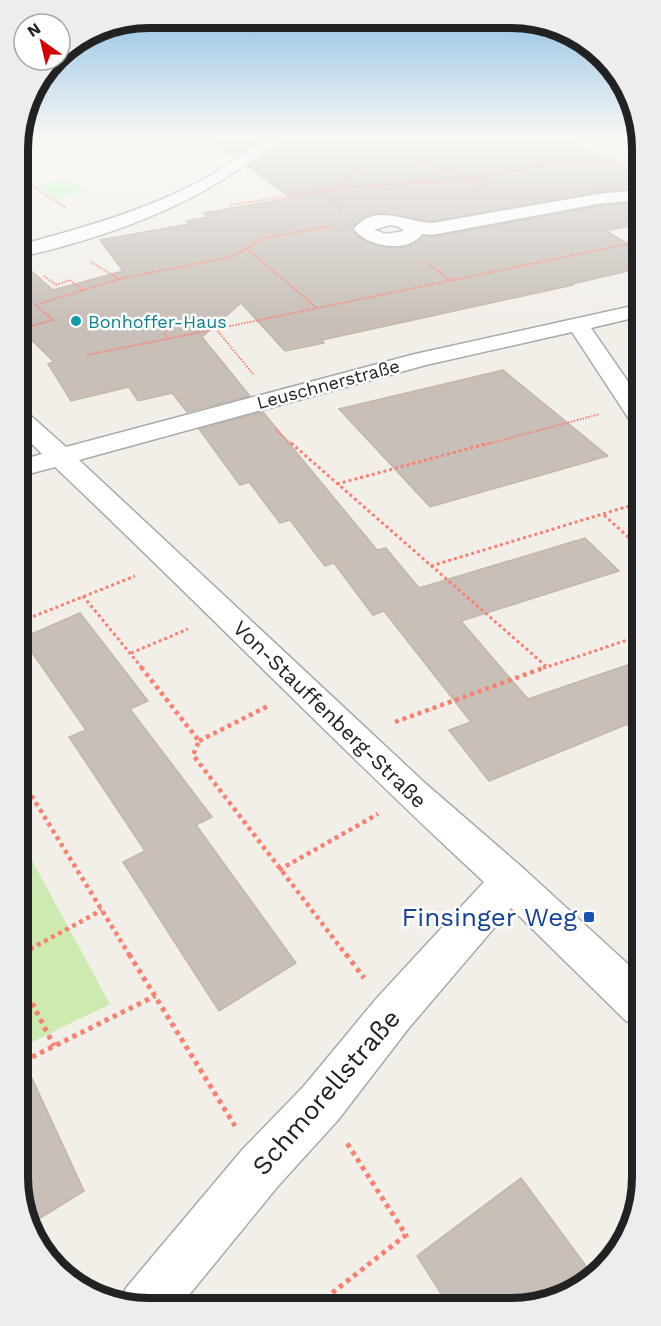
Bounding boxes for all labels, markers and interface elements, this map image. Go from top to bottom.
north arrow [12,12,72,72]
text: N [24,19,44,41]
place label: Bonhoffer-Haus [88,311,227,332]
marker: Bonhoffer-Haus [69,314,83,328]
street label: Leuschnerstraße [254,355,402,413]
street label: Von-Stauffenberg-Straße [228,615,432,813]
place label: Finsinger Weg [401,902,577,932]
marker: Finsinger Weg [582,910,596,924]
street label: Schmorellstraße [246,1003,406,1181]

